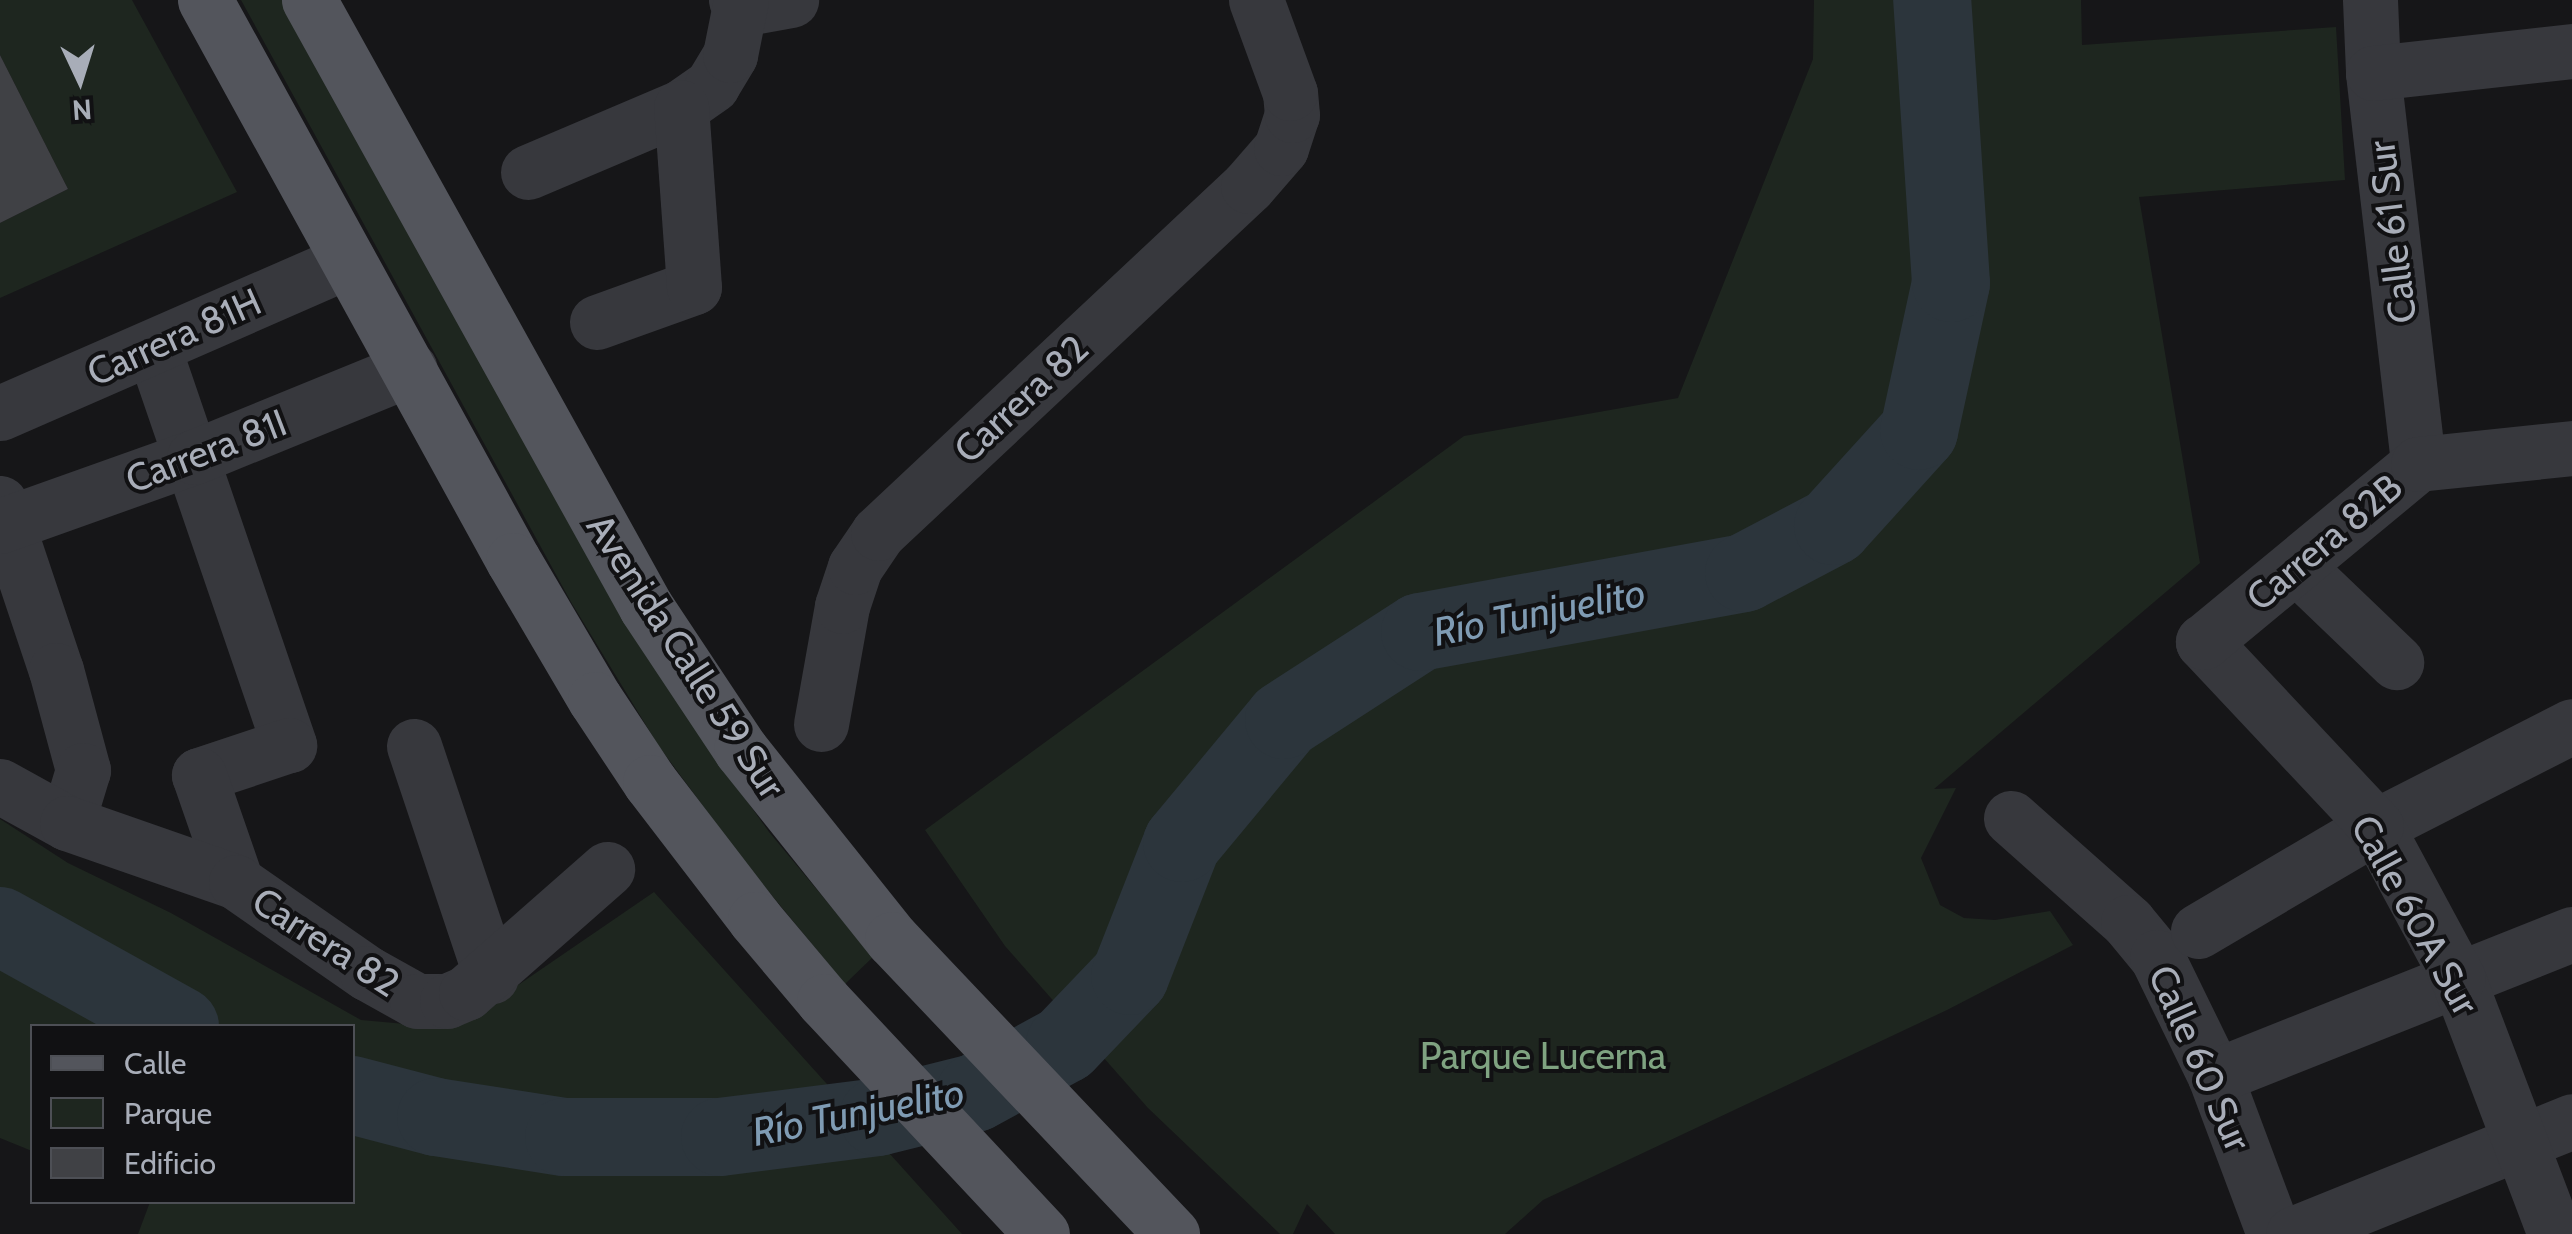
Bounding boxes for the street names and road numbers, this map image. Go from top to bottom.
street label: Calle 61 Sur [2358,138,2426,326]
street label: Carrera 81H [80,278,268,396]
street label: Carrera 82 [945,326,1097,472]
street label: Carrera 81I [119,400,293,502]
street label: Carrera 82B [2237,464,2411,620]
street label: Avenida Calle 59 Sur [577,506,795,806]
street label: Calle 60A Sur [2341,807,2489,1023]
street label: Carrera 82 [244,878,408,1006]
street label: Calle 60 Sur [2139,958,2261,1158]

